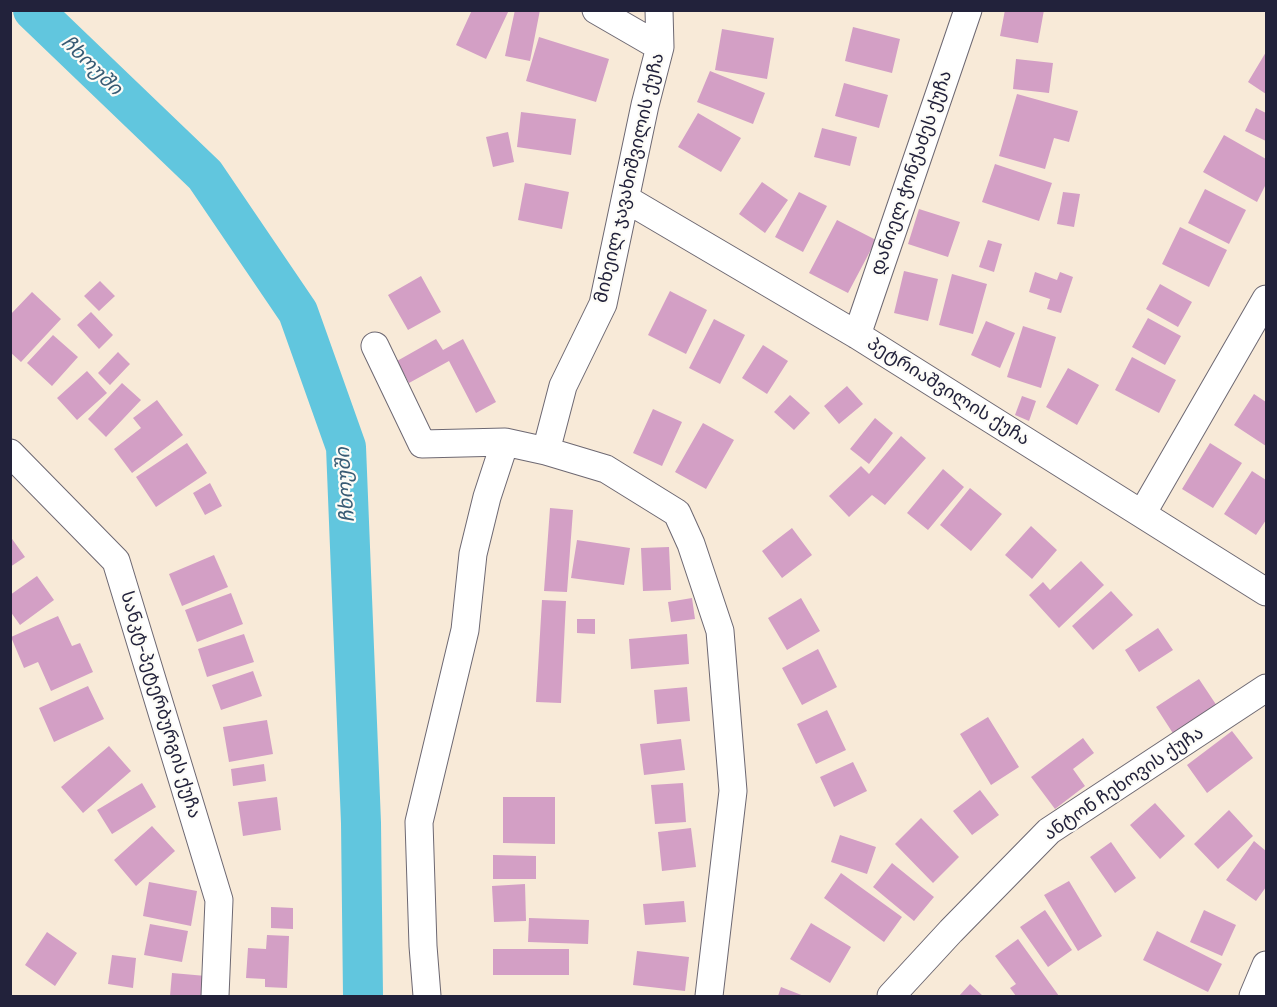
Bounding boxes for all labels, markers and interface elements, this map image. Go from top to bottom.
water label: ჩხოუში [55,31,127,101]
street label: მიხეილ ჯავახიშვილის ქუჩა [591,51,669,305]
street label: დანიელ ჭონქაძეს ქუჩა [867,68,957,278]
street label: პეტრიაშვილის ქუჩა [863,333,1033,451]
water label: ჩხოუში [331,446,361,524]
street label: სანკტ-პეტერბურგის ქუჩა [115,589,205,821]
street label: ანტონ ჩეხოვის ქუჩა [1040,722,1208,846]

